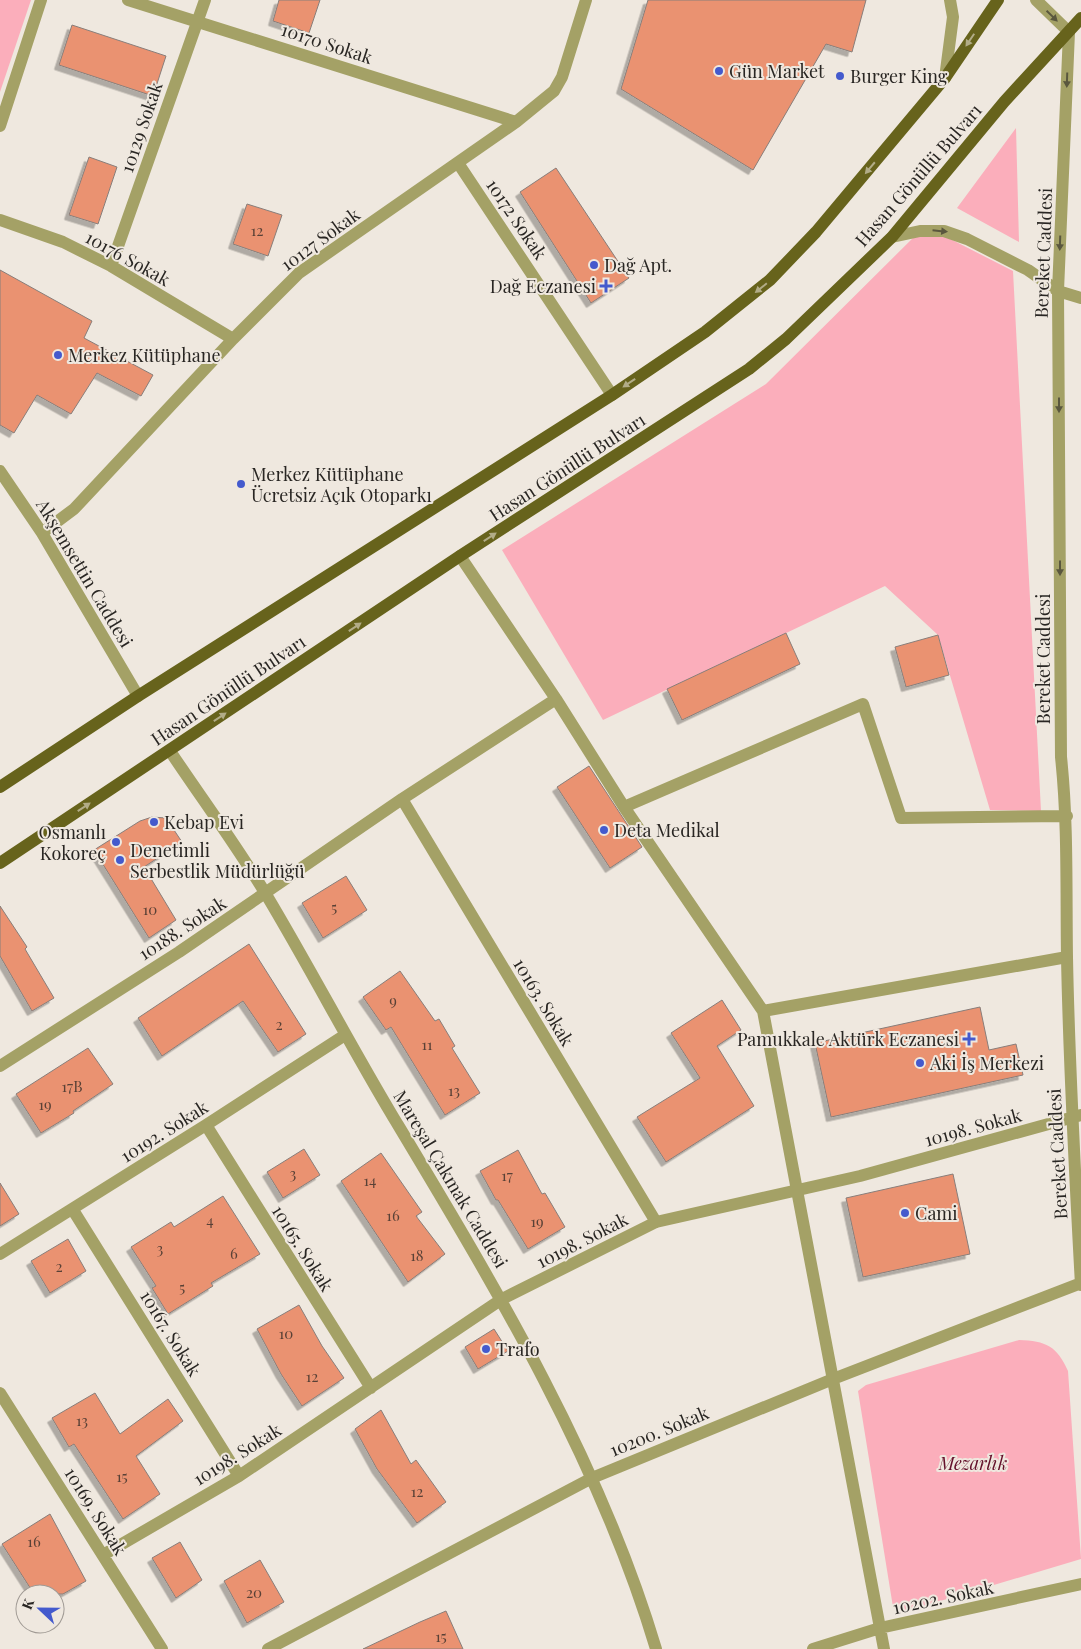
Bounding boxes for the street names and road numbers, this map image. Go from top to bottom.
street label: 10170 Sokak [278,17,376,69]
street label: 10129 Sokak [114,78,168,176]
street label: Hasan Gönüllü Bulvarı [849,99,987,251]
street label: 10172 Sokak [481,174,553,264]
street label: Bereket Caddesi [1029,187,1057,319]
street label: 10127 Sokak [276,202,364,276]
street label: 10176 Sokak [81,225,175,291]
street label: Hasan Gönüllü Bulvarı [484,408,650,526]
street label: Akşemsettin Caddesi [31,494,139,652]
street label: Bereket Caddesi [1031,594,1055,724]
street label: Hasan Gönüllü Bulvarı [146,629,310,751]
street label: 10188. Sokak [134,891,230,965]
street label: 10163. Sokak [508,954,580,1050]
street label: Mareşal Çakmak Caddesi [388,1086,514,1272]
street label: Bereket Caddesi [1042,1088,1072,1220]
street label: 10192. Sokak [116,1095,212,1167]
street label: 10198. Sokak [922,1102,1024,1151]
street label: 10165. Sokak [267,1200,339,1296]
street label: 10198. Sokak [532,1207,632,1273]
street label: 10167. Sokak [135,1285,207,1381]
street label: 10200. Sokak [606,1400,712,1462]
street label: 10198. Sokak [188,1417,286,1491]
street label: 10169. Sokak [59,1462,133,1560]
street label: 10202. Sokak [890,1575,996,1619]

